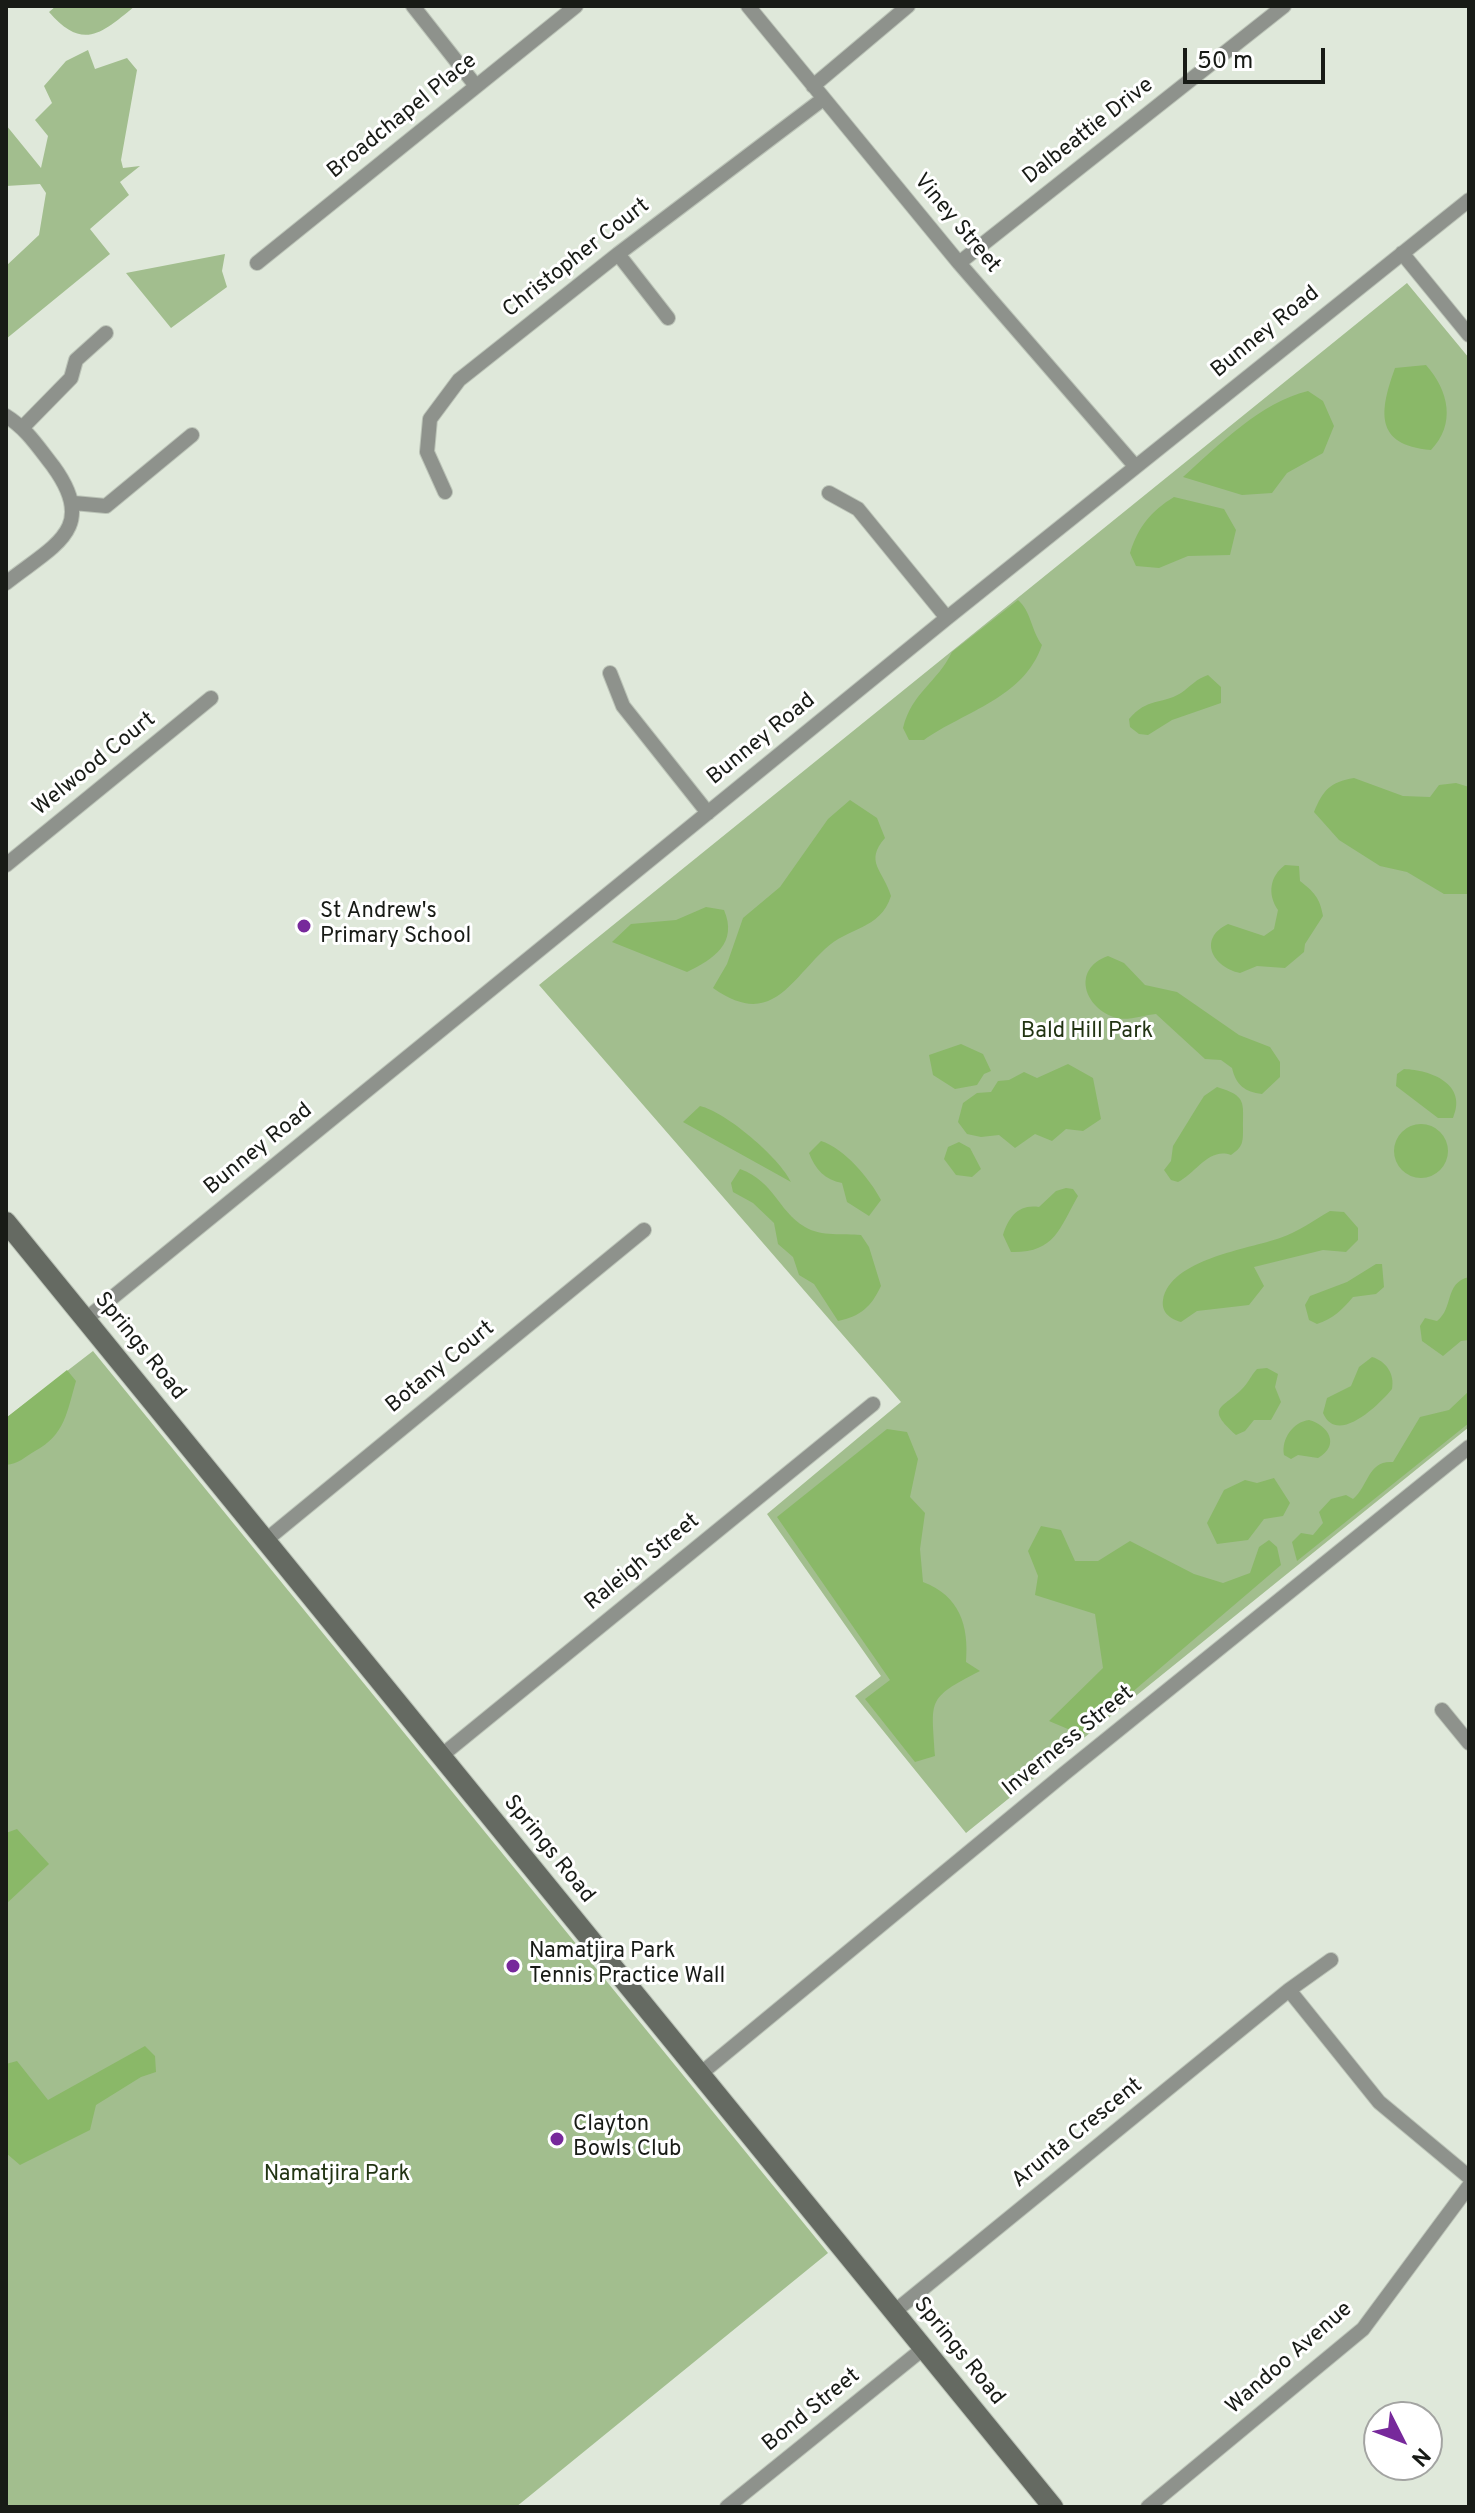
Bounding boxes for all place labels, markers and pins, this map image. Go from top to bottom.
place label: St Andrew's Primary School [320,900,471,952]
marker: St Andrew's Primary School [295,917,313,935]
place label: Namatjira Park Tennis Practice Wall [529,1940,725,1992]
marker: Namatjira Park Tennis Practice Wall [504,1957,522,1975]
place label: Clayton Bowls Club [573,2113,681,2164]
marker: Clayton Bowls Club [548,2130,566,2148]

